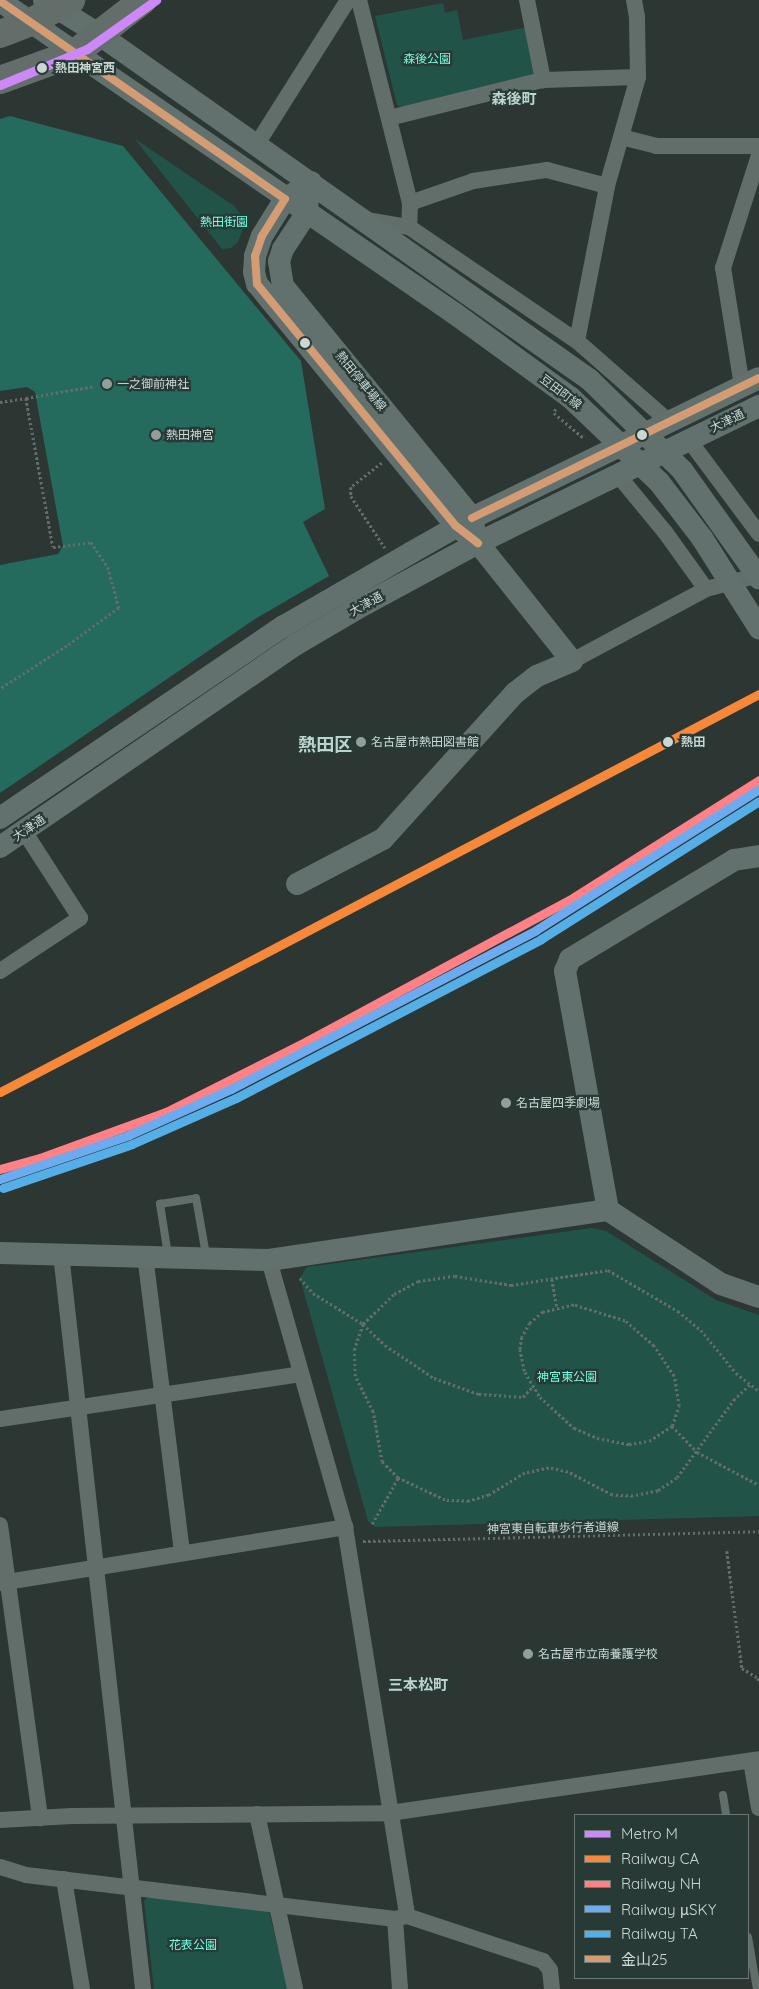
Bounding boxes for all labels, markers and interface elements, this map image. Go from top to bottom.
park label: 森後公園 [403,52,451,66]
marker: 熱田神宮西 [33,59,51,77]
place label: 熱田神宮西 [55,61,115,75]
district label: 森後町 [492,90,536,108]
park label: 熱田街園 [200,215,248,229]
unlabelled marker [300,338,310,348]
street label: 熱田停車場線 [333,348,389,414]
street label: 豆田町線 [537,372,585,412]
place label: 一之御前神社 [117,377,189,391]
marker: 一之御前神社 [101,378,113,390]
street label: 大津通 [708,407,746,435]
place label: 熱田神宮 [166,428,214,442]
marker: 熱田神宮 [150,429,162,441]
unlabelled marker [637,430,647,440]
street label: 大津通 [347,589,385,619]
marker: 熱田 [659,733,677,751]
district label: 熱田区 [298,734,352,756]
place label: 名古屋市熱田図書館 [371,735,479,749]
place label: 熱田 [681,735,705,749]
marker: 名古屋市熱田図書館 [355,736,367,748]
street label: 大津通 [10,812,48,844]
place label: 名古屋四季劇場 [516,1096,600,1110]
marker: 名古屋四季劇場 [500,1097,512,1109]
park label: 神宮東公園 [537,1370,597,1384]
street label: 神宮東自転車歩行者道線 [487,1520,619,1536]
place label: 名古屋市立南養護学校 [538,1647,658,1661]
marker: 名古屋市立南養護学校 [522,1648,534,1660]
district label: 三本松町 [388,1676,448,1694]
legend [574,1814,749,1979]
text: Metro M [621,1824,678,1843]
text: Railway CA [621,1849,699,1868]
text: Railway NH [621,1874,701,1893]
text: Railway μSKY [621,1900,716,1919]
text: Railway TA [621,1924,698,1943]
park label: 花表公園 [169,1938,217,1952]
text: 金山25 [621,1950,668,1969]

